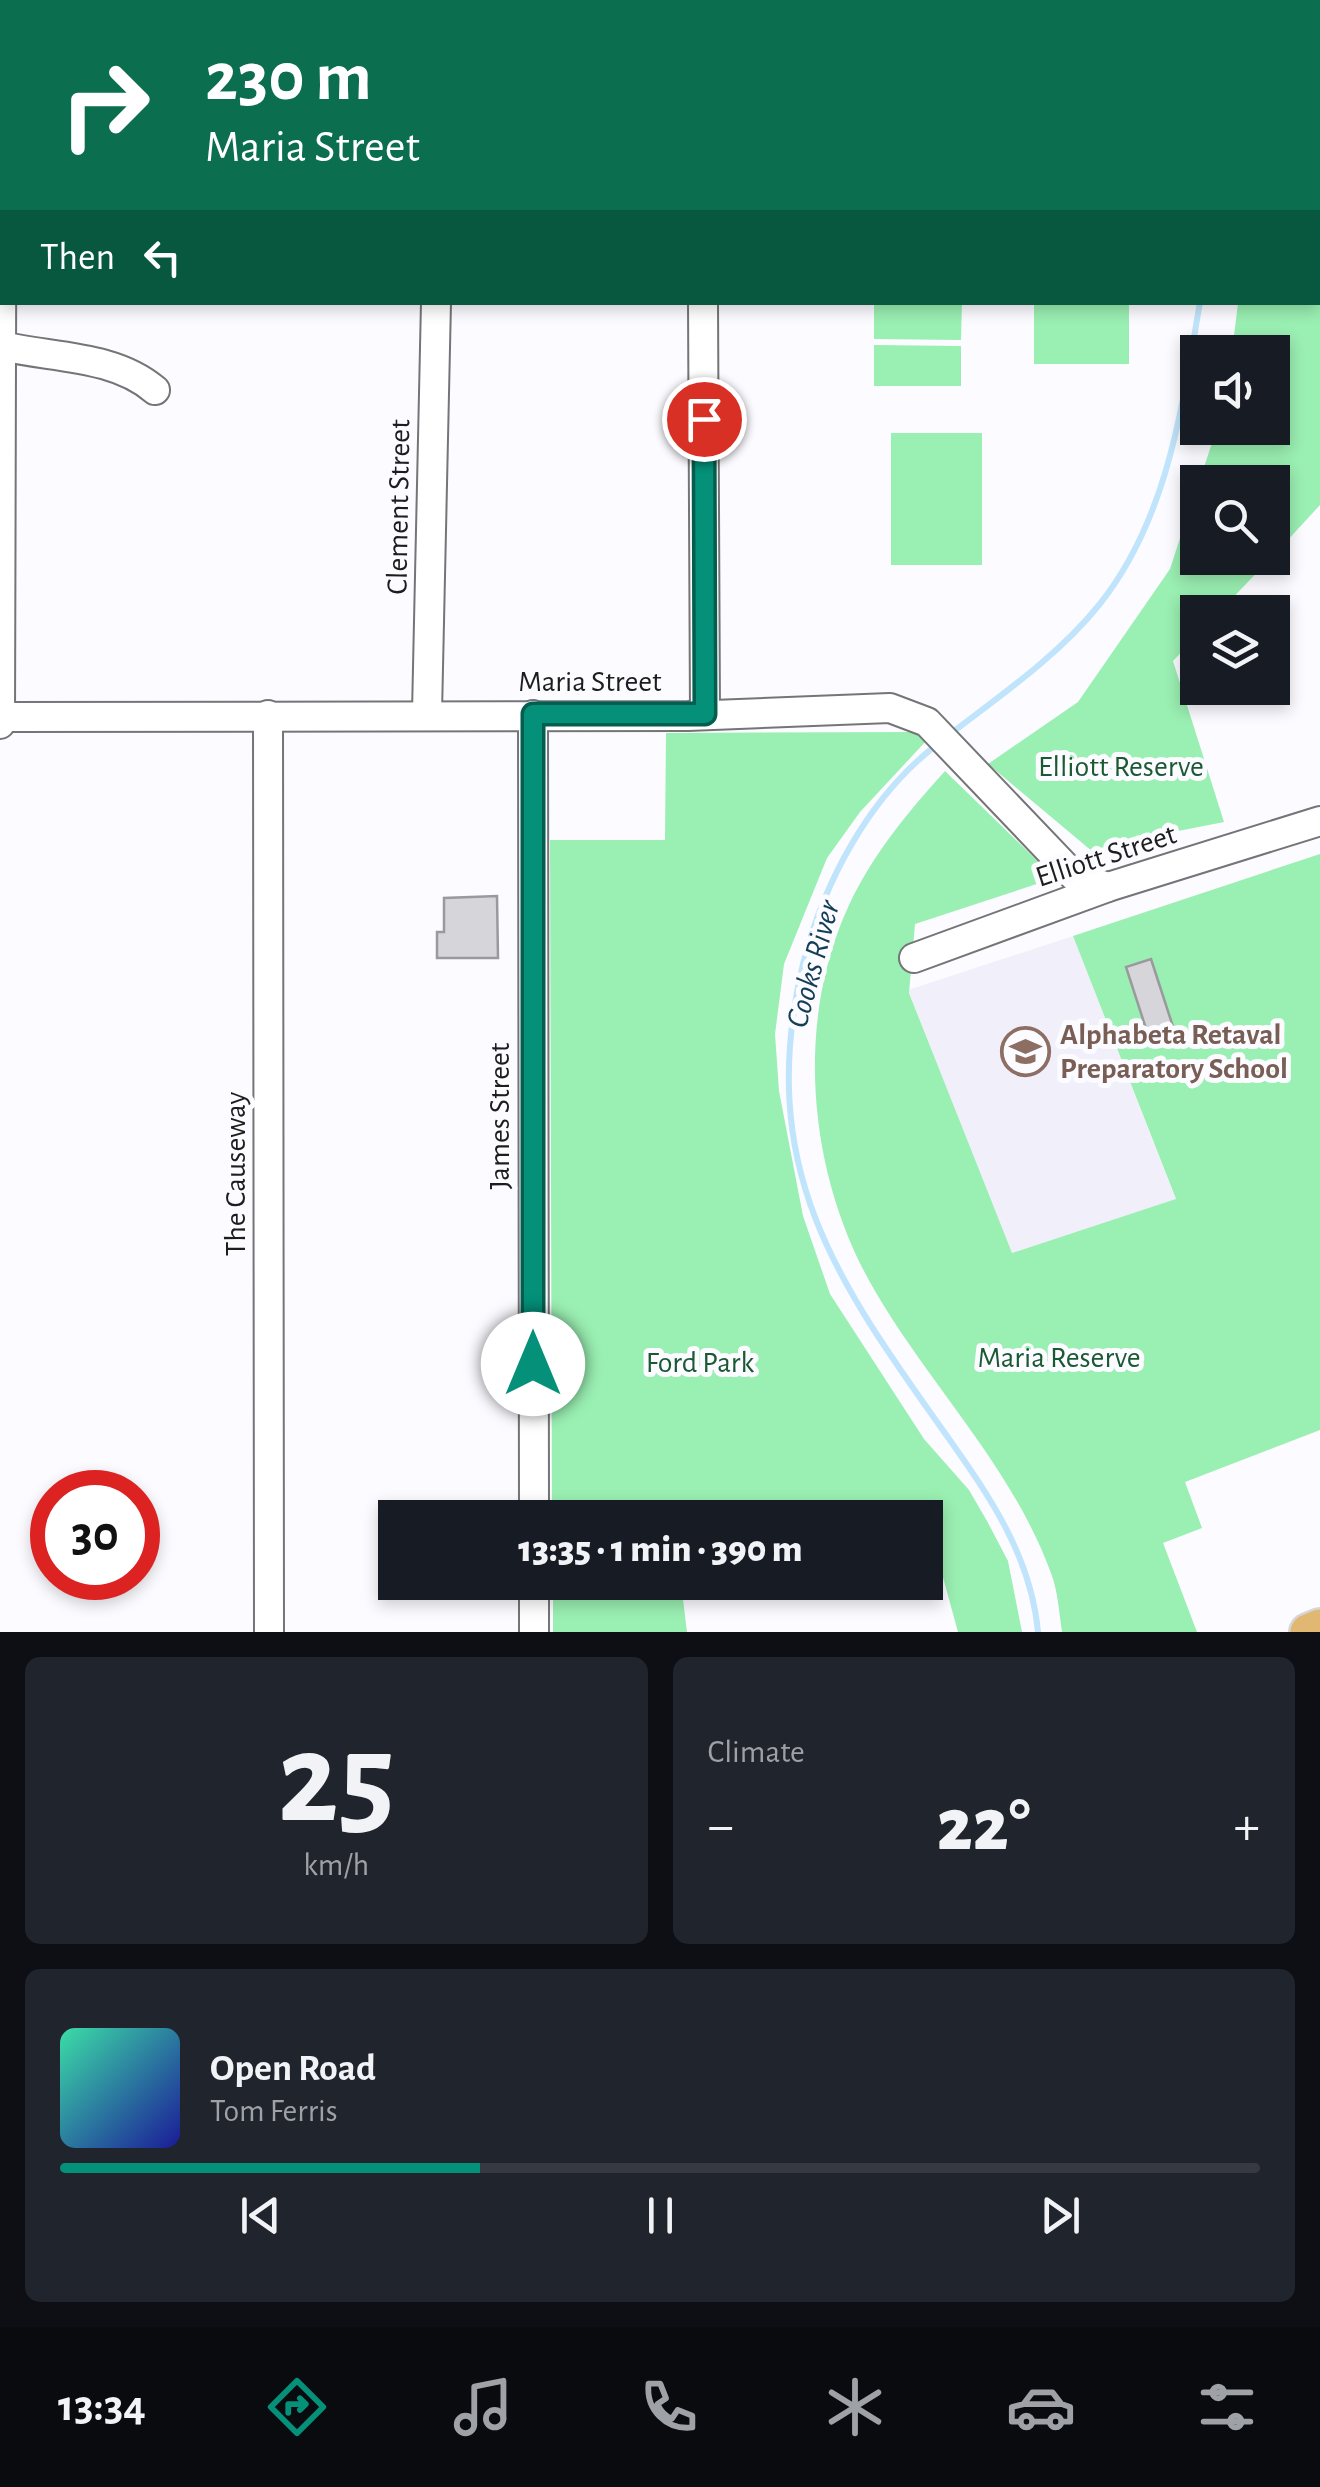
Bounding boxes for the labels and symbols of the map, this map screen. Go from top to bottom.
pin [662,377,747,462]
street label: Clement Street [382,419,416,595]
street label: Maria Street [518,667,662,697]
park label: Elliott Reserve [1038,752,1204,782]
street label: Elliott Street [1032,819,1180,893]
water label: Cooks River [781,895,846,1031]
place label: Alphabeta Retaval Preparatory School [1060,1020,1288,1084]
school or university icon: Alphabeta Retaval Preparatory School [999,1026,1051,1078]
street label: James Street [485,1042,515,1189]
street label: The Causeway [221,1092,251,1256]
position arrow [481,1312,585,1416]
park label: Maria Reserve [977,1343,1141,1373]
park label: Ford Park [646,1348,754,1378]
speed limit sign: 30 [30,1470,160,1600]

